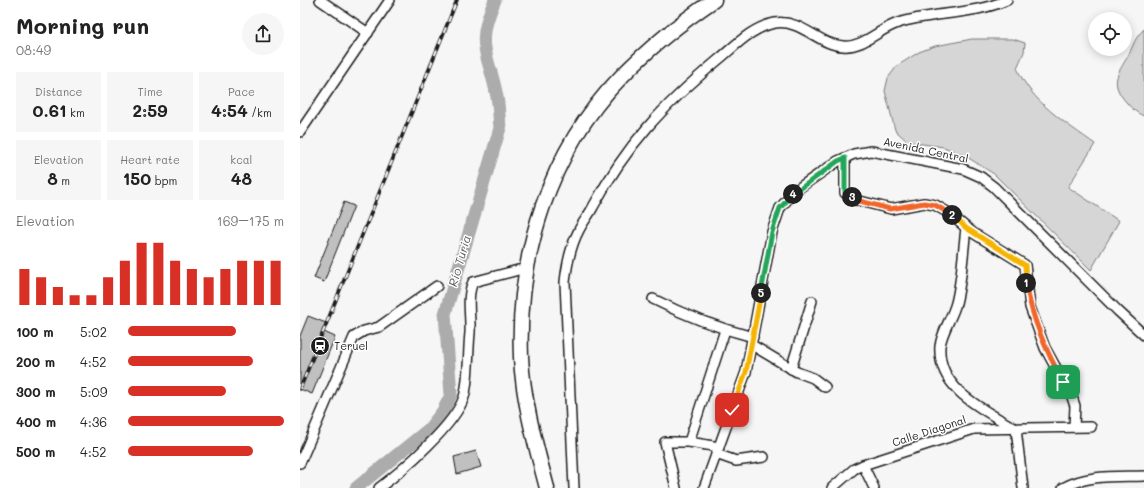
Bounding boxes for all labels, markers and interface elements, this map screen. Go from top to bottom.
text: Morning run [16,11,149,40]
map controls [1088,12,1132,56]
button: locate [1088,12,1132,56]
button: share [242,13,284,55]
text: 08:49 [16,41,51,58]
text: Distance [35,84,82,99]
text: Time [137,84,163,99]
text: Pace [228,84,255,99]
text: 0.61 [33,99,67,121]
text: 2:59 [132,99,168,121]
text: 4:54 [211,99,248,121]
text: km [67,105,85,120]
text: /km [248,105,272,120]
street label: Avenida Central [882,133,970,166]
text: Elevation [34,152,83,167]
text: Heart rate [120,152,180,167]
text: kcal [230,152,252,167]
text: 8 [47,167,58,189]
text: 150 [123,167,151,189]
text: 48 [231,167,252,189]
text: m [58,173,70,188]
text: bpm [151,173,177,188]
pin: 4 [783,184,803,204]
text: 4 [790,186,796,201]
pin: 3 [842,187,862,207]
text: 3 [849,189,855,204]
pin: 2 [942,205,962,225]
text: 2 [949,207,955,222]
text: Elevation [16,212,74,229]
text: 169–175 m [217,212,284,229]
water label: Río Turia [444,233,474,288]
pin: 1 [1016,273,1036,293]
text: 1 [1024,275,1028,290]
pin: 5 [751,283,771,303]
text: 5 [758,285,764,300]
text: 100 m [16,323,53,340]
text: 5:02 [80,323,107,340]
station icon: Teruel [309,335,331,357]
place label: Teruel [334,338,368,353]
text: 200 m [16,353,55,370]
text: 4:52 [80,353,106,370]
pin [1046,365,1080,399]
icon: arrive [1052,371,1074,393]
text: 300 m [16,383,56,400]
text: 5:09 [80,383,107,400]
pin [715,393,749,427]
icon: check [721,399,743,421]
street label: Calle Diagonal [890,412,968,450]
text: 400 m [16,413,56,430]
text: 4:36 [80,413,107,430]
text: 500 m [16,443,55,460]
text: 4:52 [80,443,106,460]

